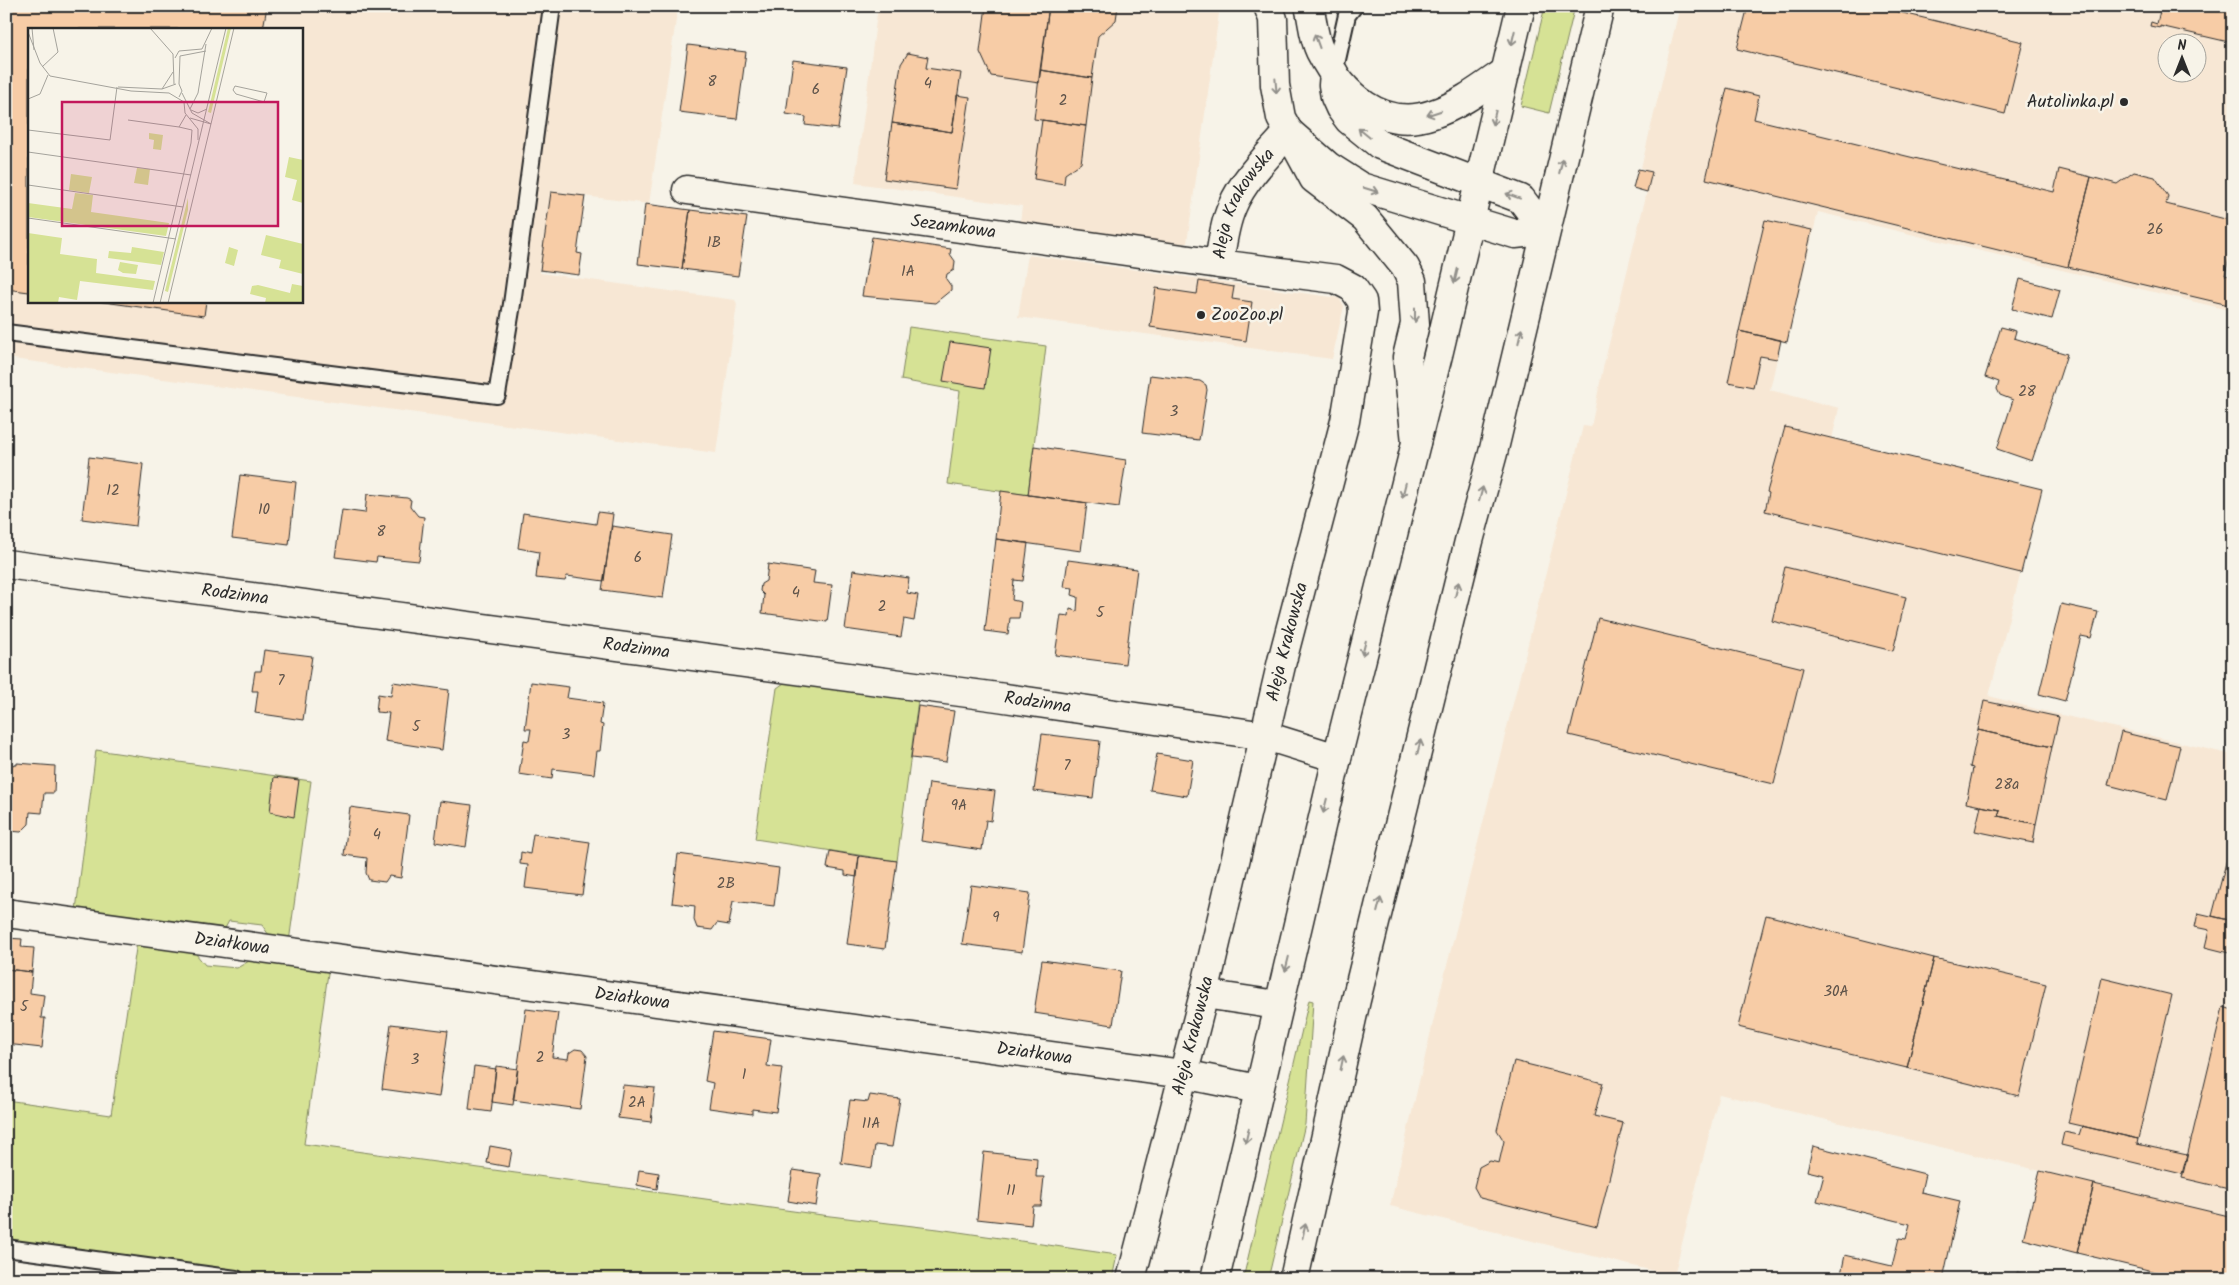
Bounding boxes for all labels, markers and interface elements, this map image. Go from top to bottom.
inset map [28,28,302,302]
one-way arrow [1508,30,1517,46]
north arrow [2156,32,2206,82]
one-way arrow [1312,34,1321,50]
text: N [2178,35,2187,57]
house number: 8 [707,70,717,94]
house number: 4 [924,72,932,96]
one-way arrow [1271,77,1280,93]
house number: 6 [812,78,820,102]
place label: Autolinka.pl [2027,88,2115,117]
house number: 2 [1059,89,1067,113]
marker: Autolinka.pl [2118,96,2130,108]
one-way arrow [1426,108,1442,118]
one-way arrow [1489,110,1498,126]
one-way arrow [1357,127,1370,138]
street label: Aleja Krakowska [1205,142,1282,261]
one-way arrow [1557,159,1566,175]
one-way arrow [1363,185,1379,195]
one-way arrow [1505,191,1521,200]
street label: Sezamkowa [909,207,998,247]
house number: 26 [2146,218,2164,242]
house number: 1B [707,231,721,255]
house number: 1A [901,260,915,284]
one-way arrow [1451,267,1460,283]
place label: ZooZoo.pl [1211,301,1284,330]
one-way arrow [1410,306,1420,323]
marker: ZooZoo.pl [1195,309,1207,321]
one-way arrow [1516,328,1525,344]
house number: 28 [2018,380,2037,404]
house number: 3 [1170,400,1179,424]
house number: 12 [106,479,120,503]
one-way arrow [1399,482,1408,498]
one-way arrow [1477,486,1487,502]
house number: 10 [258,498,271,522]
house number: 8 [376,520,386,544]
house number: 6 [634,546,642,570]
street label: Rodzinna [200,576,270,614]
street label: Aleja Krakowska [1258,579,1317,704]
house number: 4 [792,581,800,605]
one-way arrow [1453,582,1462,598]
house number: 2 [878,595,886,619]
house number: 5 [1096,601,1105,625]
street label: Rodzinna [601,630,672,667]
one-way arrow [1359,639,1368,655]
house number: 7 [278,669,286,693]
street label: Rodzinna [1002,684,1073,722]
house number: 5 [412,715,421,739]
house number: 3 [562,723,571,747]
one-way arrow [1414,740,1424,756]
house number: 7 [1064,754,1072,778]
house number: 28a [1995,773,2019,797]
house number: 9A [951,794,967,818]
one-way arrow [1320,797,1329,813]
house number: 4 [373,823,381,847]
house number: 2B [717,872,735,896]
one-way arrow [1375,897,1384,913]
house number: 9 [992,906,1000,930]
street label: Działkowa [192,924,272,963]
one-way arrow [1282,955,1291,971]
street label: Aleja Krakowska [1164,973,1222,1099]
street label: Działkowa [593,979,672,1018]
house number: 30A [1823,980,1849,1004]
house number: 5 [20,995,29,1019]
street label: Działkowa [995,1034,1074,1073]
house number: 2 [536,1046,544,1070]
house number: 3 [411,1048,420,1072]
one-way arrow [1338,1055,1347,1071]
house number: 1 [742,1063,747,1087]
house number: 2A [628,1091,646,1115]
house number: 11A [862,1112,880,1136]
one-way arrow [1242,1128,1252,1144]
house number: 11 [1006,1179,1016,1203]
one-way arrow [1300,1224,1309,1240]

